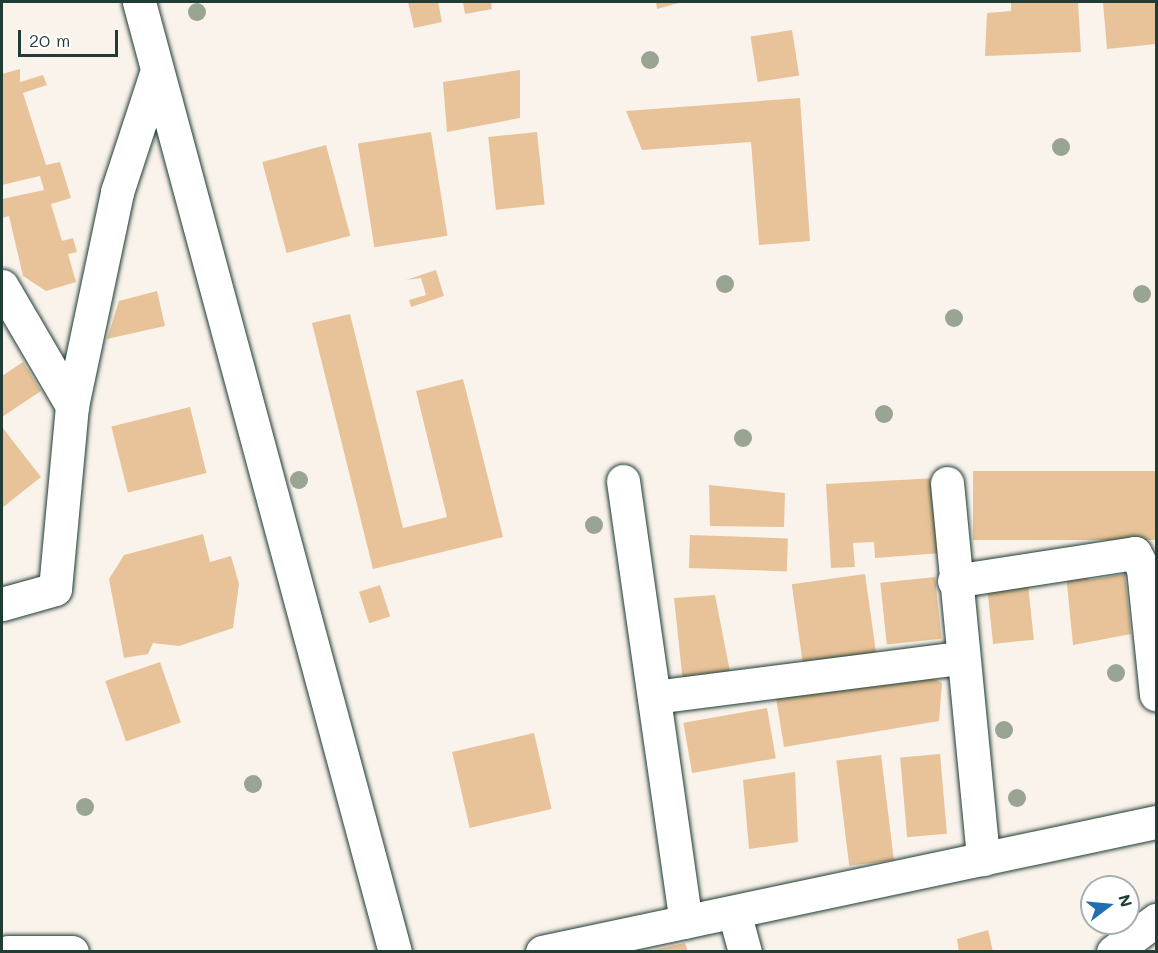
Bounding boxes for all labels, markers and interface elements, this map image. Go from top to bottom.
scale bar [21,18,122,56]
text: 20 m [29,28,70,52]
north arrow [1080,875,1140,935]
text: N [1114,892,1138,909]

